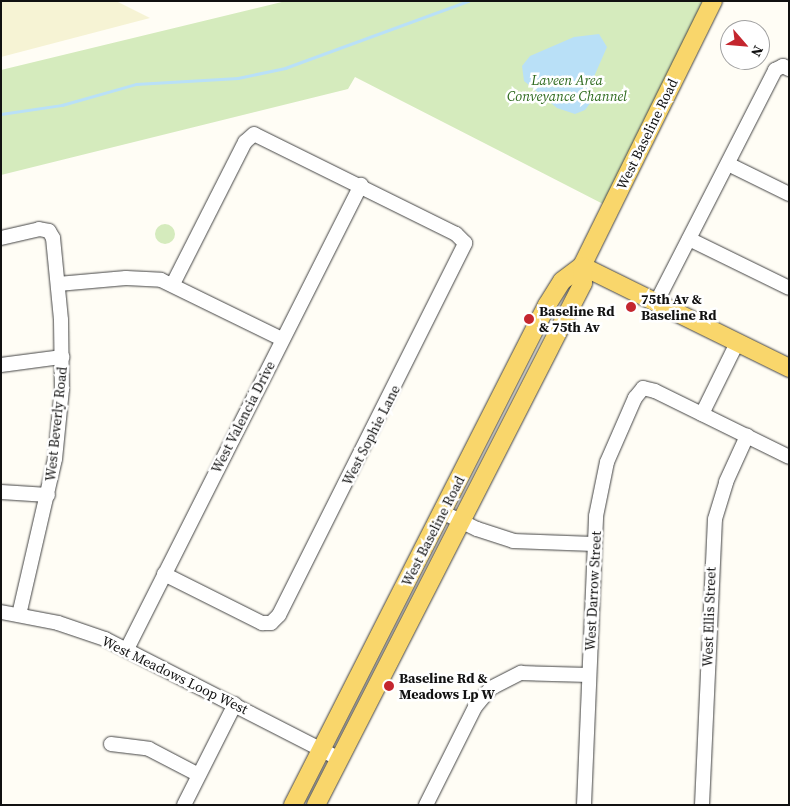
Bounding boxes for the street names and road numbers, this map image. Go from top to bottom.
street label: West Baseline Road [613,76,681,192]
street label: West Valencia Drive [207,358,279,476]
street label: West Beverly Road [42,366,70,482]
street label: West Sophie Lane [338,382,404,488]
street label: West Baseline Road [398,473,468,589]
street label: West Darrow Street [581,531,605,651]
street label: West Ellis Street [699,567,719,667]
street label: West Meadows Loop West [99,632,251,718]

